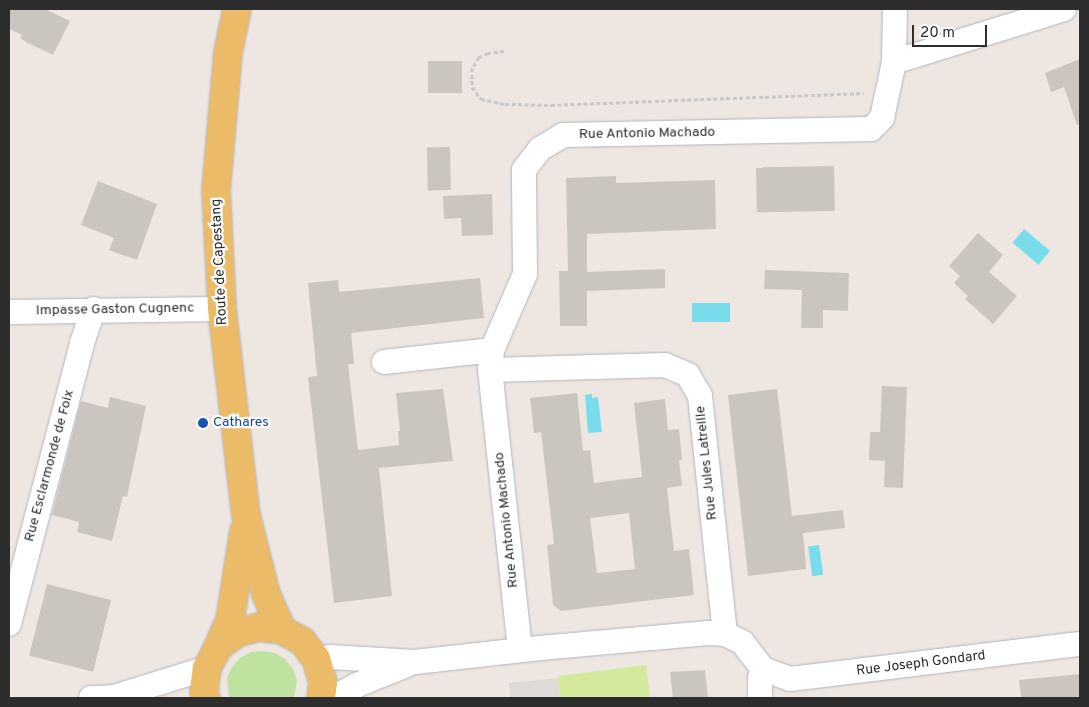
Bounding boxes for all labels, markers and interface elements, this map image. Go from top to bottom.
scale bar [914,15,989,47]
text: 20 m [920,24,955,43]
street label: Rue Antonio Machado [578,124,716,144]
street label: Route de Capestang [208,198,232,326]
street label: Impasse Gaston Cugnenc [36,300,194,320]
street label: Rue Esclarmonde de Foix [22,388,78,544]
street label: Rue Jules Latreille [693,405,721,521]
place label: Cathares [213,415,269,431]
marker: Cathares [197,417,209,429]
street label: Rue Antonio Machado [491,451,523,589]
street label: Rue Joseph Gondard [855,648,987,680]

